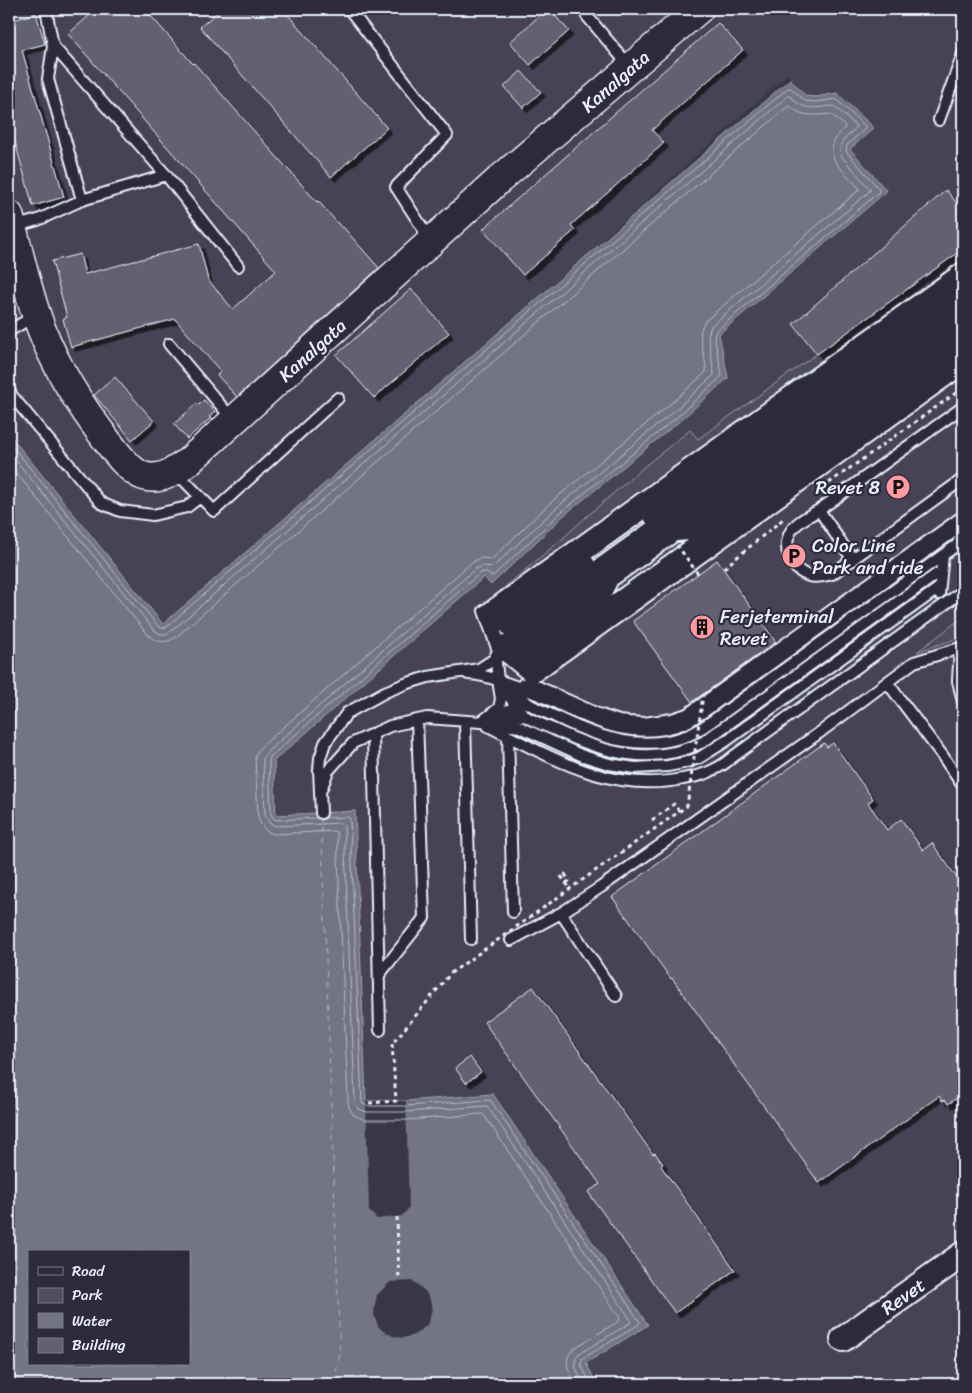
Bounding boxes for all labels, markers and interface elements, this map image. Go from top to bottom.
street label: Kanalgata [573,41,658,121]
street label: Kanalgata [270,310,355,390]
place label: Revet 8 [815,471,881,504]
parking icon: Revet 8 [885,474,911,500]
place label: Color Line Park and ride [812,529,924,584]
parking icon: Color Line Park and ride [781,543,807,569]
place label: Ferjeterminal Revet [720,600,834,655]
building icon: Ferjeterminal Revet [689,614,715,640]
legend [28,1250,190,1366]
text: Road [72,1258,105,1284]
street label: Revet [874,1269,932,1324]
text: Park [72,1282,103,1308]
text: Water [72,1308,112,1334]
text: Building [72,1332,126,1358]

